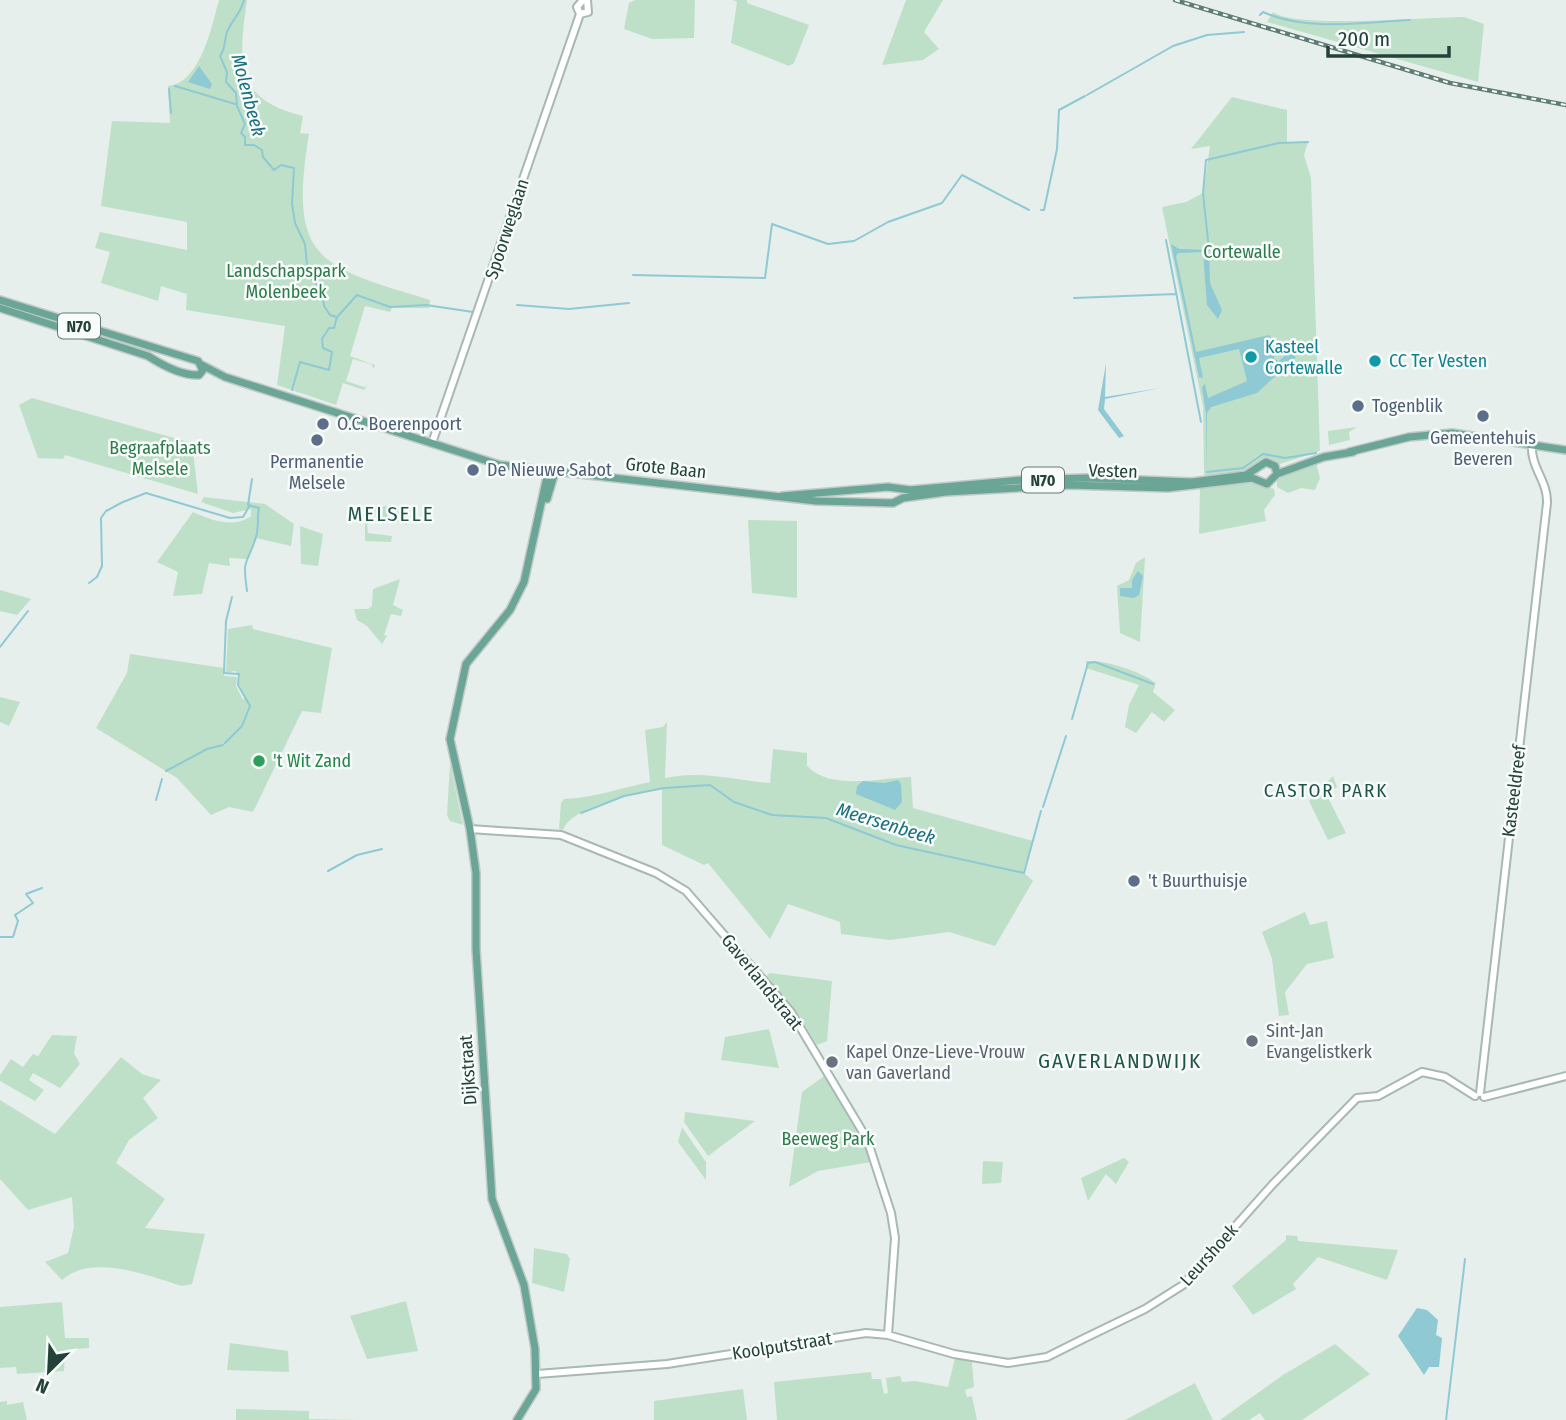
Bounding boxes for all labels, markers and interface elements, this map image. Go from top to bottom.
scale bar [1328,14,1449,58]
text: 200 m [1338,26,1390,52]
water label: Molenbeek [226,51,271,139]
street label: Spoorweglaan [480,176,534,282]
park label: Cortewalle [1203,241,1281,263]
park label: Landschapspark Molenbeek [226,260,346,303]
road number: N70 [58,314,100,338]
place label: Kasteel Cortewalle [1265,336,1343,379]
marker: Kasteel Cortewalle [1243,349,1259,365]
place label: CC Ter Vesten [1389,350,1487,372]
marker: CC Ter Vesten [1367,353,1383,369]
place label: Togenblik [1372,395,1443,417]
marker: Togenblik [1350,398,1366,414]
marker: Gemeentehuis Beveren [1475,408,1491,424]
place label: O.C. Boerenpoort [337,413,462,435]
marker: O.C. Boerenpoort [315,416,331,432]
place label: Gemeentehuis Beveren [1430,427,1536,470]
marker: Permanentie Melsele [309,432,325,448]
park label: Begraafplaats Melsele [109,437,211,480]
place label: Permanentie Melsele [270,451,364,494]
street label: Grote Baan [624,453,708,483]
place label: De Nieuwe Sabot [487,459,612,481]
street label: Vesten [1088,459,1138,483]
marker: De Nieuwe Sabot [465,462,481,478]
road number: N70 [1022,467,1064,492]
district label: MELSELE [347,501,435,527]
street label: Kasteeldreef [1497,742,1531,838]
place label: 't Wit Zand [273,750,351,772]
marker: 't Wit Zand [251,753,267,769]
district label: CASTOR PARK [1264,779,1388,802]
water label: Meersenbeek [834,798,938,849]
place label: 't Buurthuisje [1148,870,1247,892]
marker: 't Buurthuisje [1126,873,1142,889]
street label: Gaverlandstraat [717,929,808,1035]
place label: Sint-Jan Evangelistkerk [1266,1020,1372,1063]
marker: Sint-Jan Evangelistkerk [1244,1033,1260,1049]
street label: Dijkstraat [455,1034,481,1106]
place label: Kapel Onze-Lieve-Vrouw van Gaverland [846,1041,1025,1084]
district label: GAVERLANDWIJK [1038,1048,1202,1074]
marker: Kapel Onze-Lieve-Vrouw van Gaverland [824,1054,840,1070]
park label: Beeweg Park [782,1128,875,1150]
street label: Leurshoek [1175,1219,1243,1291]
street label: Koolputstraat [731,1327,833,1365]
north arrow [14,1336,84,1406]
text: N [32,1373,52,1399]

